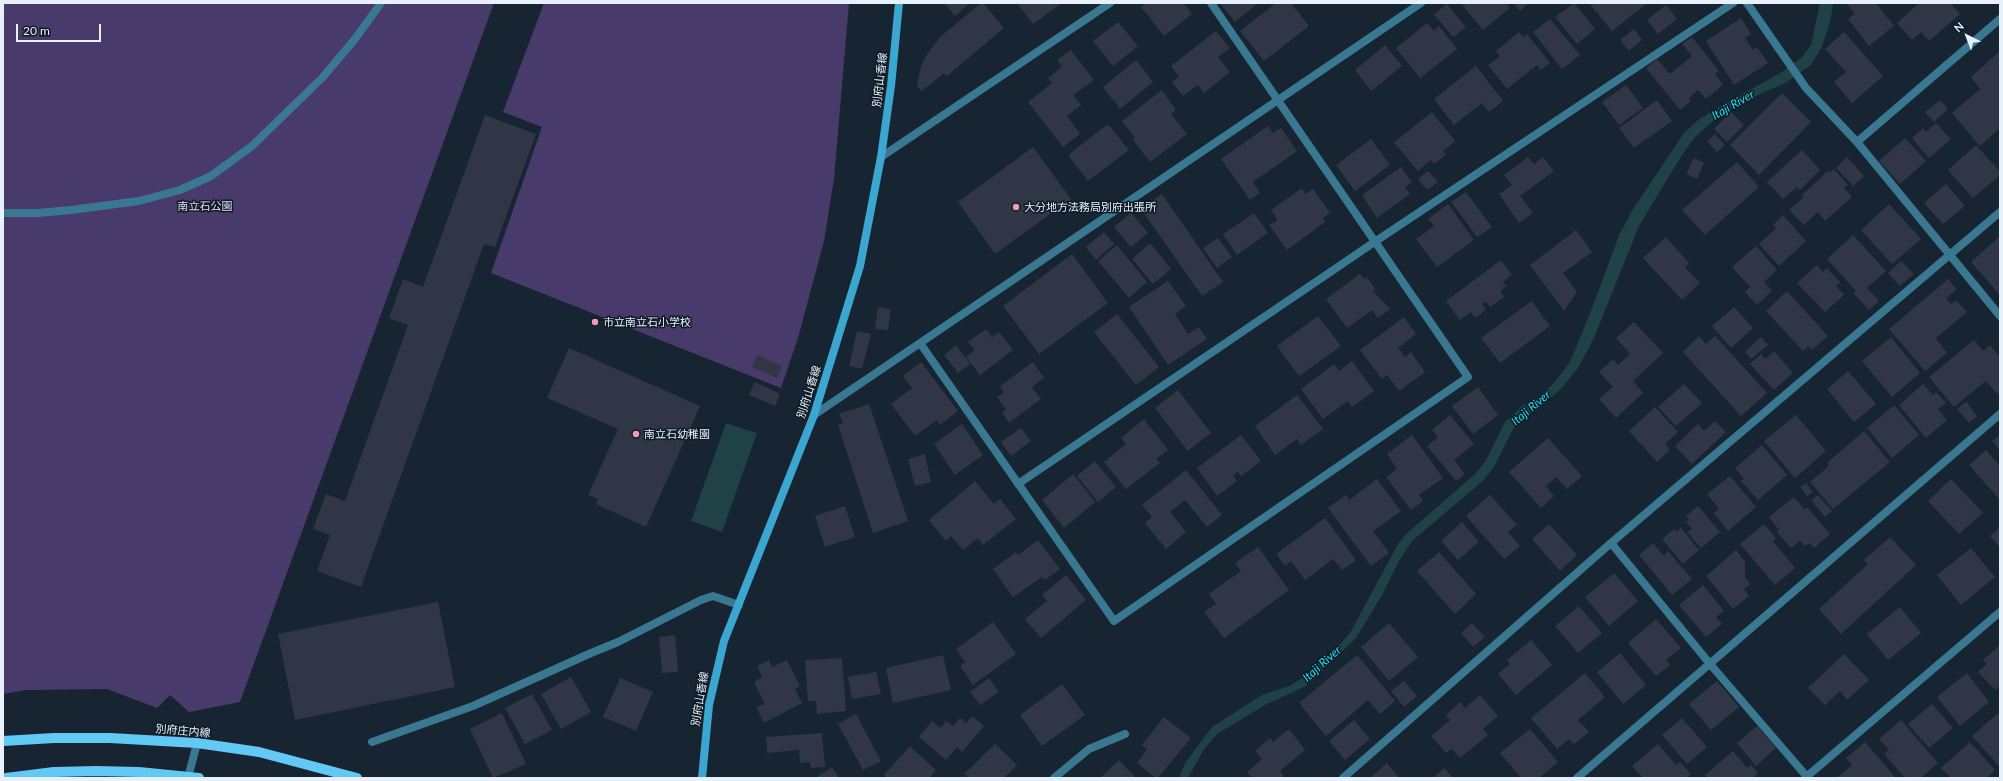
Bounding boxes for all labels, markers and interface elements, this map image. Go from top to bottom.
scale bar [18,16,103,42]
north arrow [1947,16,1987,56]
text: N [1951,19,1966,34]
text: 20 m [23,23,50,38]
street label: 別府山香線 [870,52,890,108]
water label: Itaji River [1709,87,1757,123]
park label: 南立石公園 [178,199,232,213]
place label: 大分地方法務局別府出張所 [1024,200,1156,214]
marker: 大分地方法務局別府出張所 [1011,202,1021,212]
place label: 市立南立石小学校 [603,315,691,329]
marker: 市立南立石小学校 [590,317,600,327]
street label: 別府山香線 [794,364,824,420]
water label: Itaji River [1508,387,1554,429]
place label: 南立石幼稚園 [644,427,710,441]
marker: 南立石幼稚園 [631,429,641,439]
water label: Itaji River [1300,643,1344,685]
street label: 別府山香線 [689,671,711,727]
street label: 別府庄内線 [155,722,211,740]

